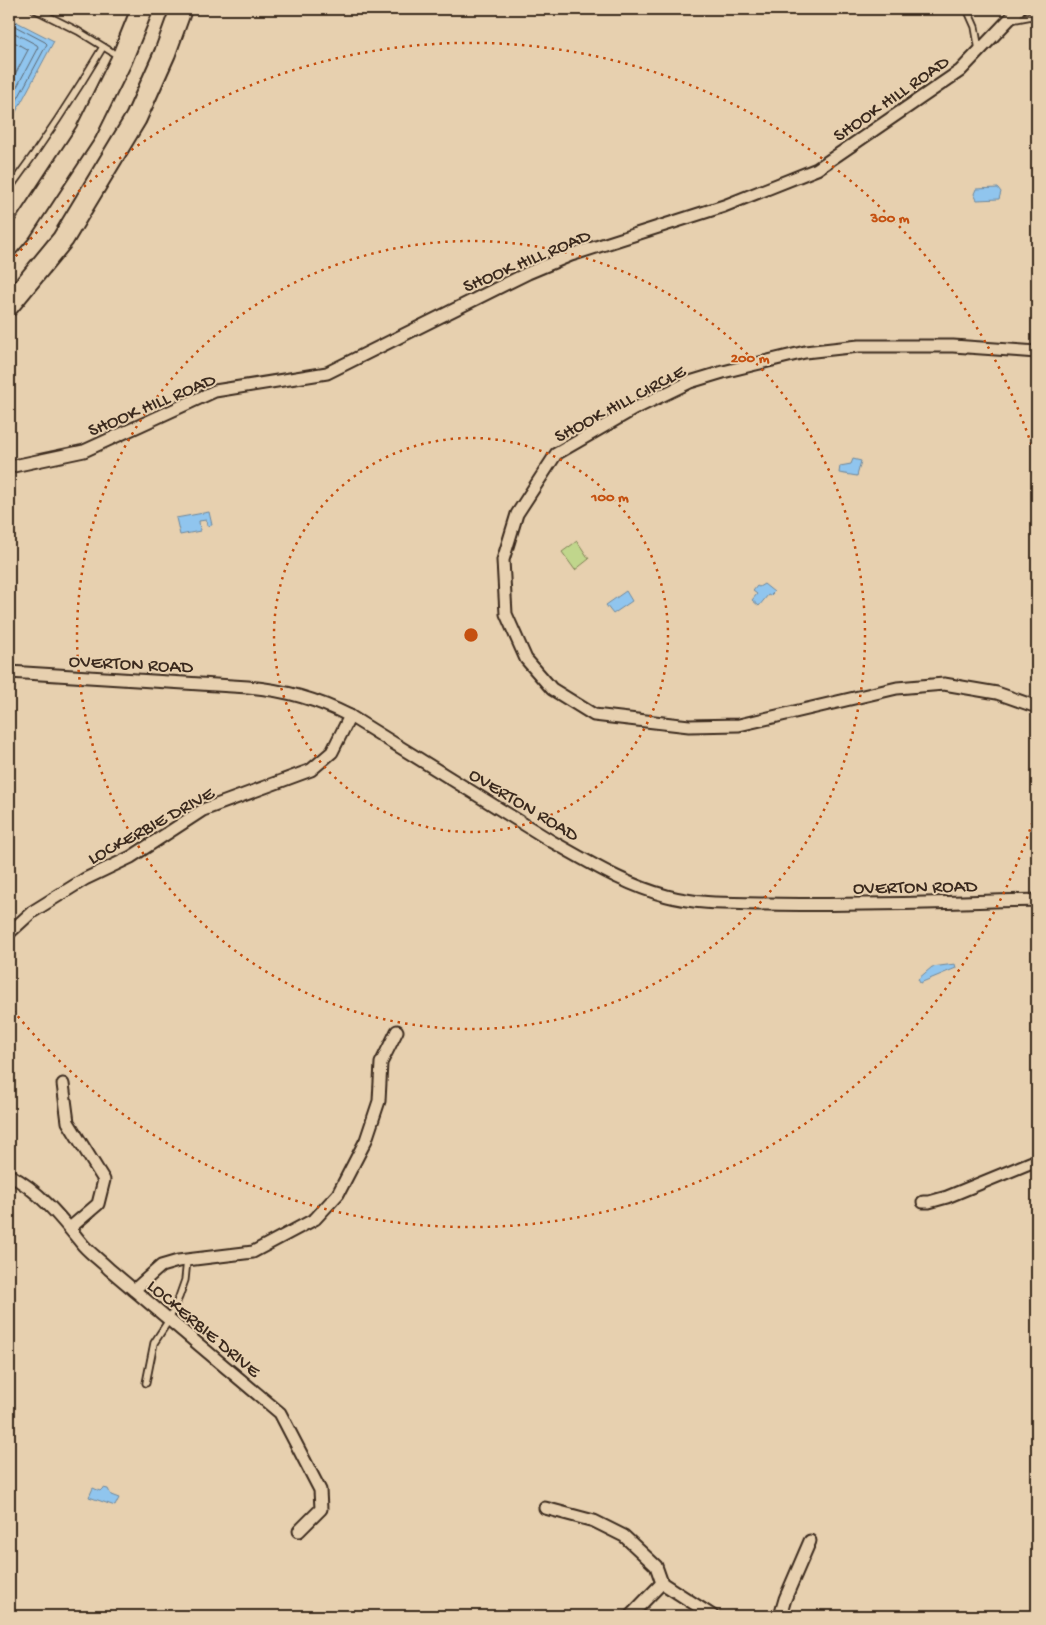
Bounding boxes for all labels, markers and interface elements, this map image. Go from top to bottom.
street label: SHOOK HILL ROAD [830,51,955,148]
text: 300 m [869,210,910,228]
street label: SHOOK HILL ROAD [460,225,595,299]
text: 200 m [731,350,770,368]
street label: SHOOK HILL CIRCLE [551,360,691,449]
street label: SHOOK HILL ROAD [85,369,220,443]
text: 100 m [590,489,629,507]
centre of rings [462,626,480,644]
street label: OVERTON ROAD [68,651,194,680]
street label: OVERTON ROAD [464,764,583,848]
street label: LOCKERBIE DRIVE [85,782,220,871]
street label: OVERTON ROAD [853,876,978,901]
street label: LOCKERBIE DRIVE [141,1276,265,1385]

